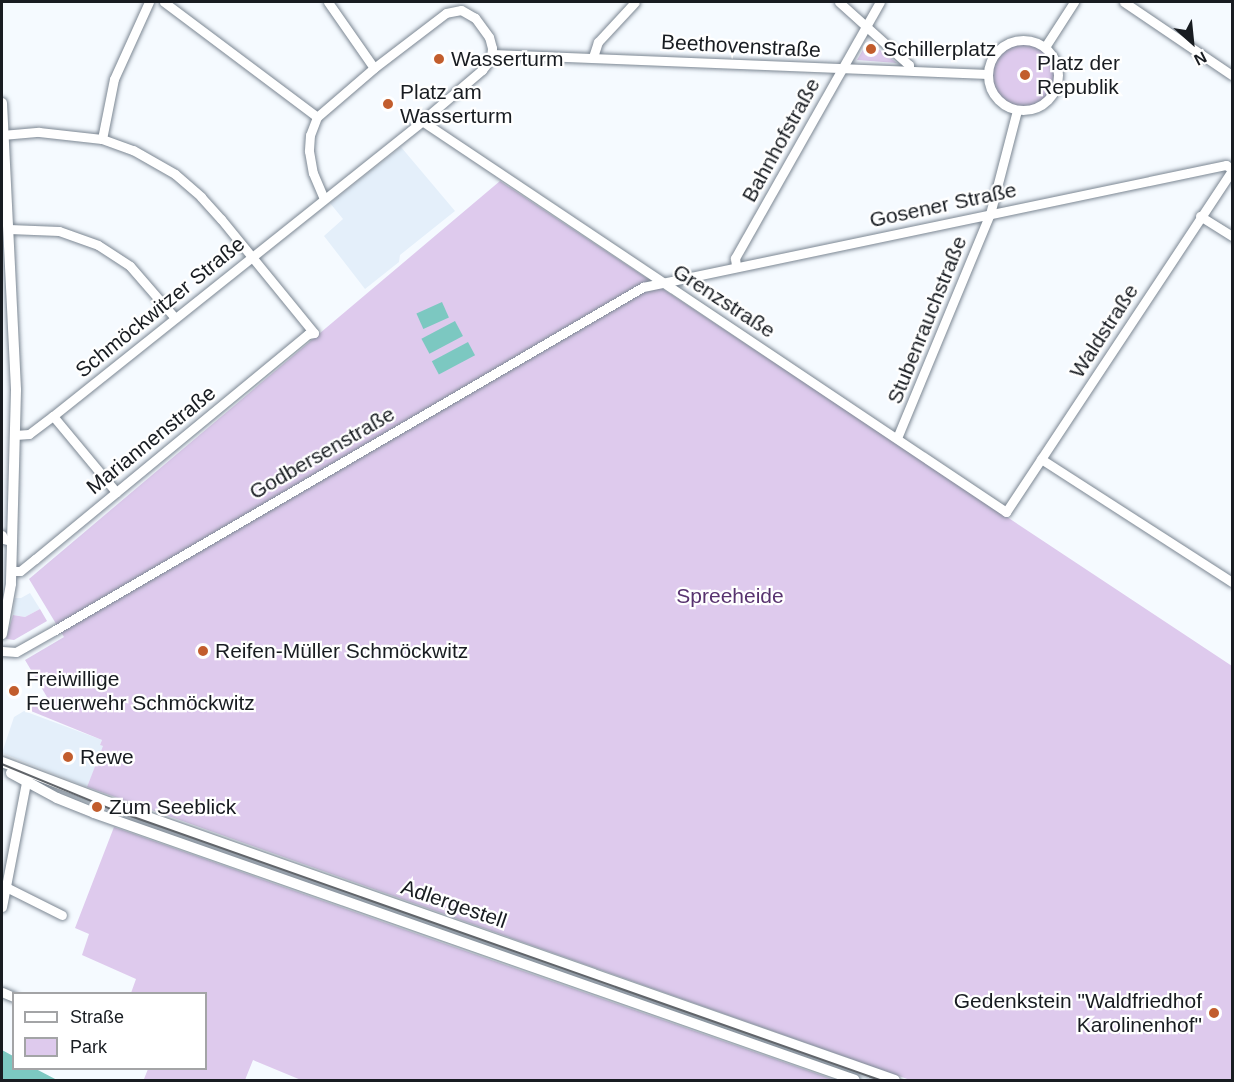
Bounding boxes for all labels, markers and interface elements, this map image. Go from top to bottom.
north arrow [1162,12,1222,72]
street label: Beethovenstraße [660,29,822,63]
place label: Schillerplatz [883,36,996,62]
marker: Schillerplatz [864,42,878,56]
place label: Wasserturm [451,46,563,72]
text: N [1191,48,1209,69]
place label: Platz der Republik [1037,50,1120,100]
marker: Wasserturm [432,52,446,66]
marker: Platz der Republik [1018,68,1032,82]
street label: Bahnhofstraße [737,74,825,206]
place label: Platz am Wasserturm [400,79,512,129]
marker: Platz am Wasserturm [381,97,395,111]
street label: Gosener Straße [867,177,1019,233]
street label: Schmöckwitzer Straße [70,231,250,383]
street label: Stubenrauchstraße [882,232,972,408]
street label: Grenzstraße [668,259,780,343]
street label: Waldstraße [1064,279,1144,383]
street label: Mariannenstraße [81,380,221,500]
street label: Godbersenstraße [245,401,399,505]
park label: Spreeheide [676,583,784,609]
place label: Reifen-Müller Schmöckwitz [215,638,468,664]
marker: Reifen-Müller Schmöckwitz [196,644,210,658]
place label: Freiwillige Feuerwehr Schmöckwitz [26,666,255,716]
marker: Freiwillige Feuerwehr Schmöckwitz [7,684,21,698]
place label: Rewe [80,744,134,770]
marker: Rewe [61,750,75,764]
place label: Zum Seeblick [109,794,236,820]
marker: Zum Seeblick [90,800,104,814]
street label: Adlergestell [398,874,510,934]
place label: Gedenkstein "Waldfriedhof Karolinenhof" [954,988,1202,1038]
legend [12,992,207,1070]
marker: Gedenkstein "Waldfriedhof Karolinenhof" [1207,1006,1221,1020]
text: Straße [70,1007,124,1027]
text: Park [70,1037,107,1057]

